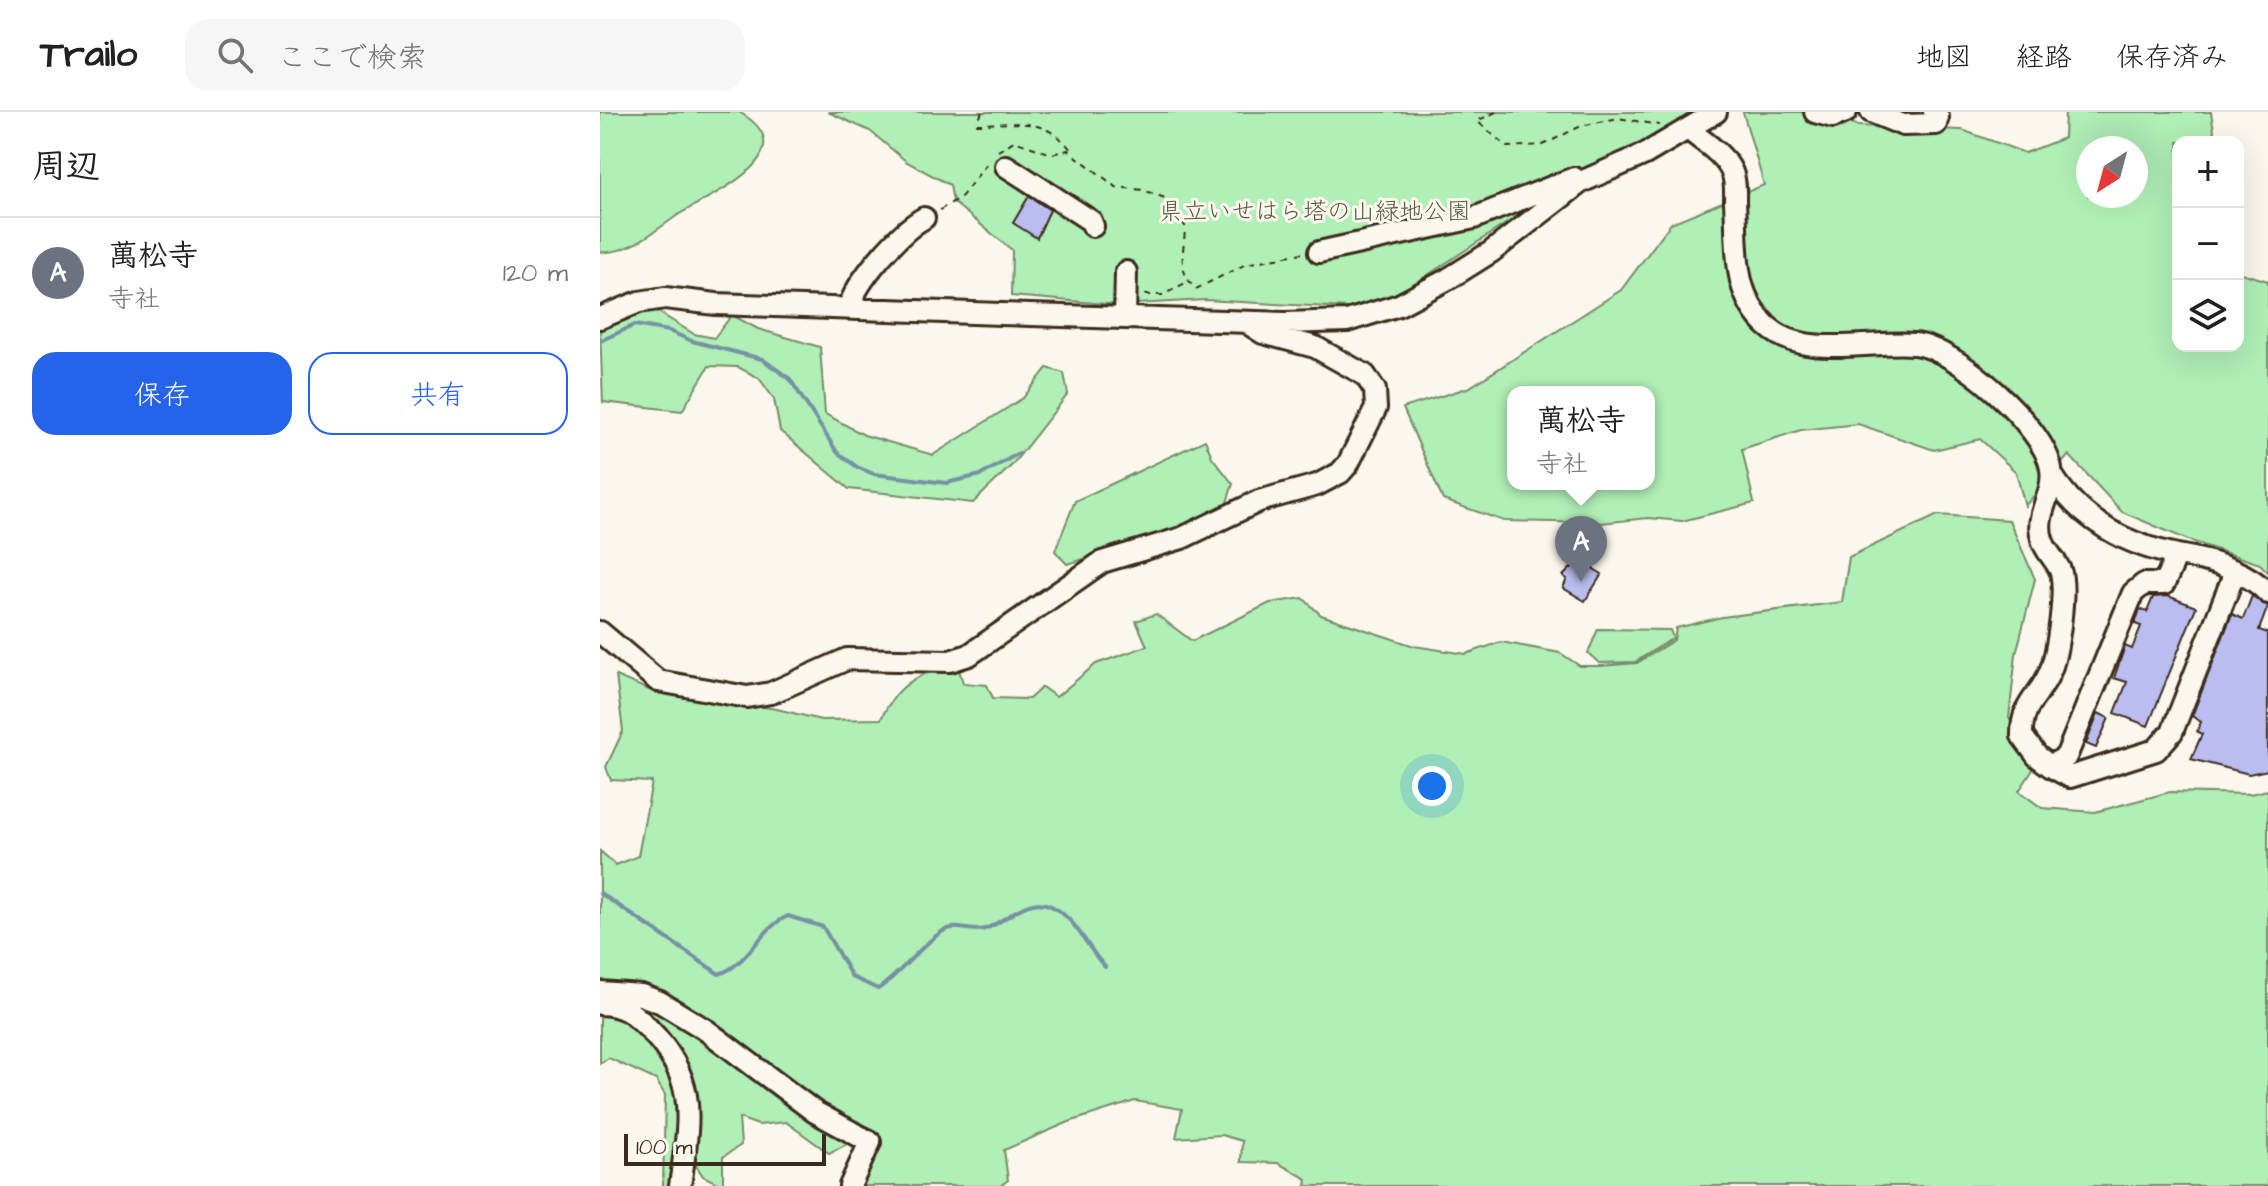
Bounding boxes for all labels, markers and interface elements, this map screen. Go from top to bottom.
search box [185,19,745,91]
text: Trailo [40,29,137,81]
icon: search [213,33,257,77]
text: ここで検索 [277,37,427,79]
text: 地図 [1916,38,1972,77]
text: 経路 [2016,38,2072,77]
text: 保存済み [2116,38,2228,77]
north arrow [2076,136,2148,208]
map controls [2172,136,2244,352]
button: + [2172,136,2244,208]
text: 周辺 [32,143,100,191]
park label: 県立いせはら塔の山緑地公園 [1159,195,1471,229]
button: − [2172,208,2244,280]
text: 萬松寺 [108,235,198,277]
text: A [50,255,66,291]
text: 120 m [503,255,568,291]
button: layers [2172,280,2244,352]
text: 寺社 [108,281,160,317]
button: 保存 [32,352,292,435]
button: 共有 [308,352,568,435]
popup [1507,386,1655,490]
text: 萬松寺 [1536,400,1626,442]
text: 寺社 [1536,446,1588,482]
pin: A [1555,516,1607,582]
your location [1412,766,1452,806]
scale bar [624,1130,826,1166]
text: 100 m [636,1132,693,1163]

